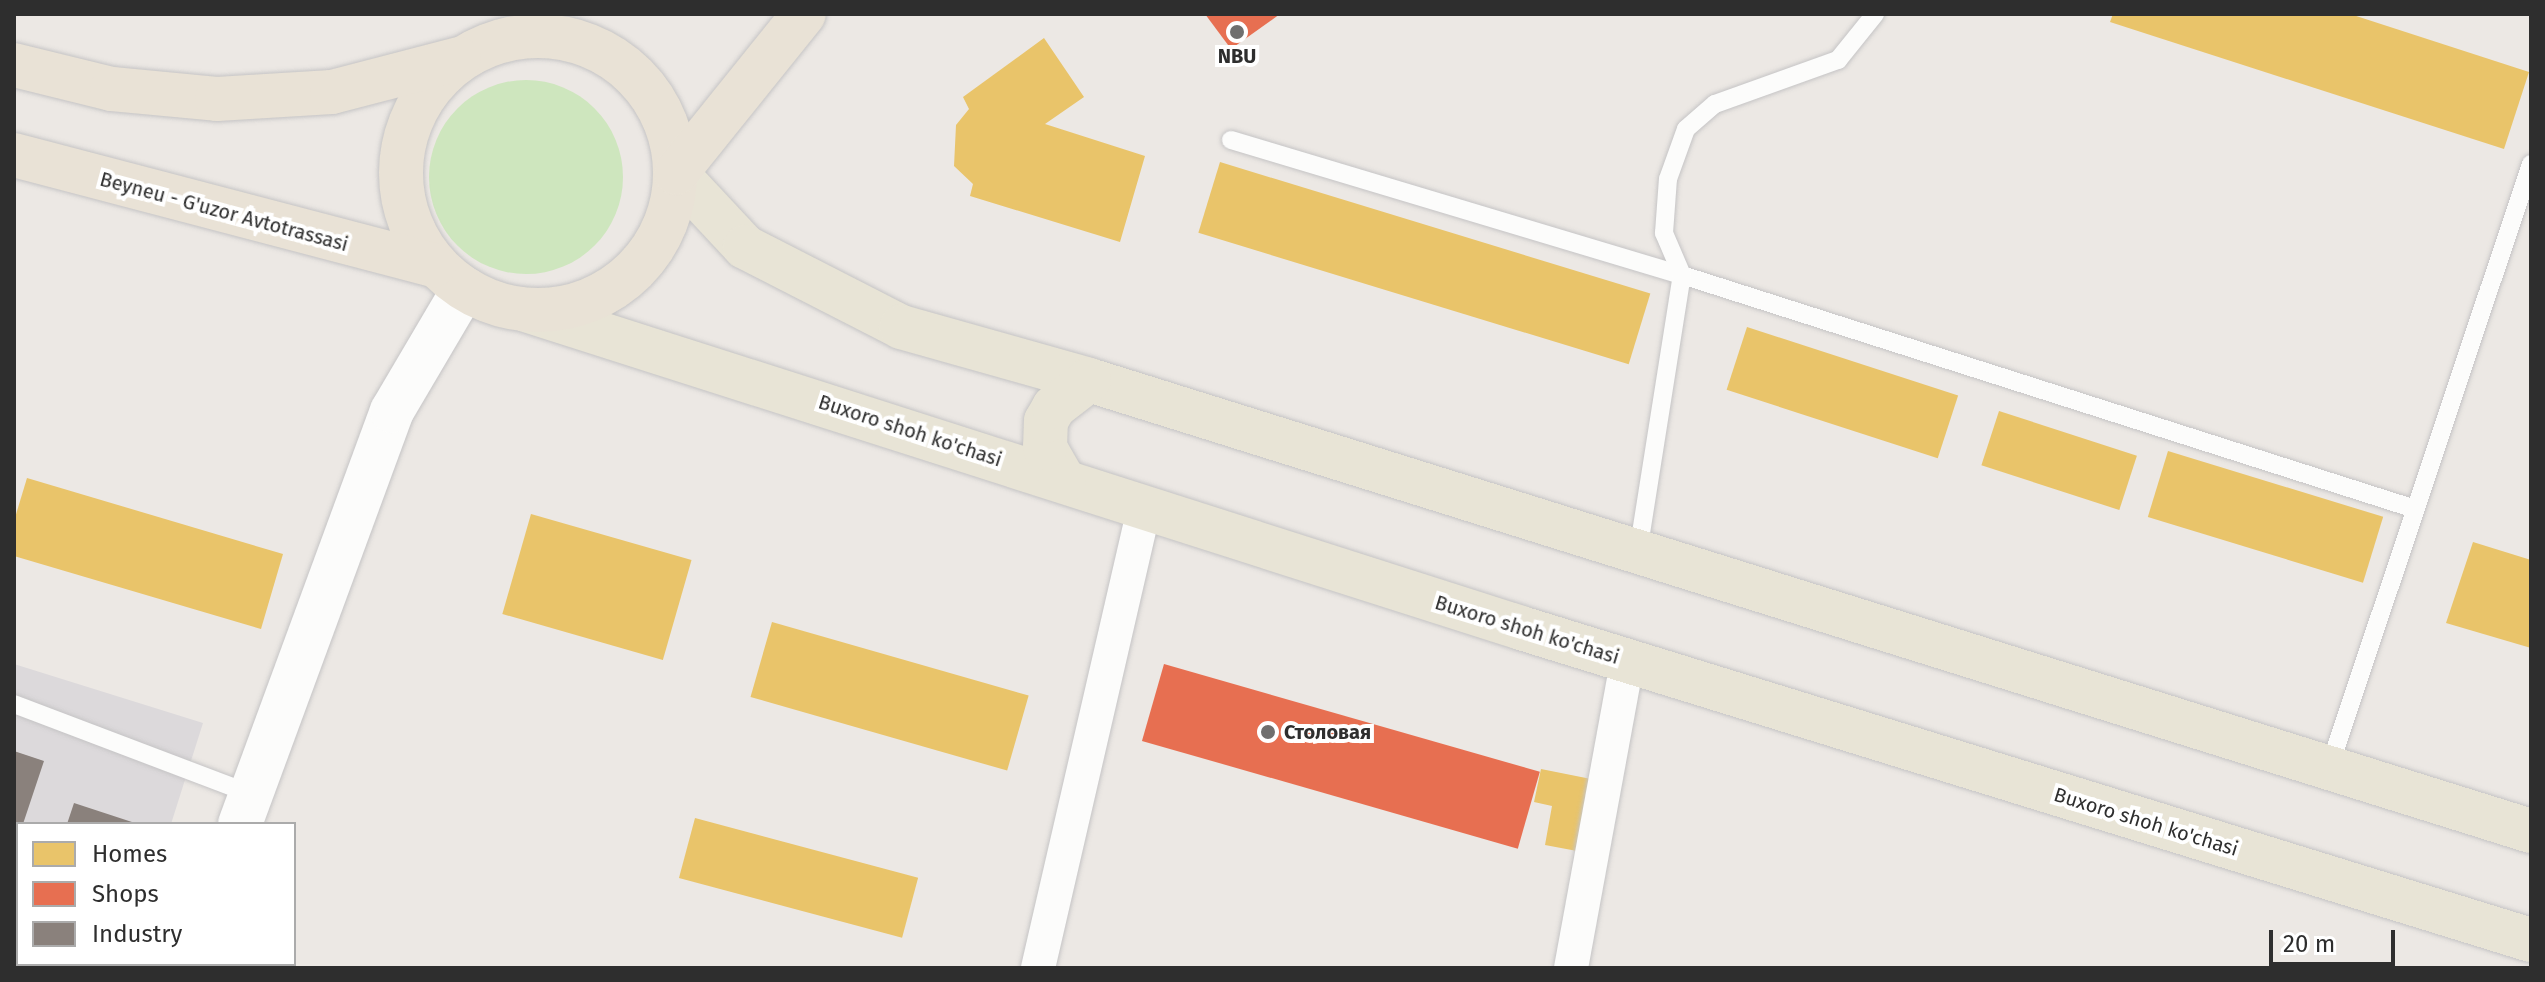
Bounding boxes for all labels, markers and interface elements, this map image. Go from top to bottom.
marker: NBU [1228,23,1246,41]
place label: NBU [1218,44,1256,68]
street label: Beyneu - G'uzor Avtotrassasi [97,167,351,257]
street label: Buxoro shoh ko'chasi [815,390,1005,472]
street label: Buxoro shoh ko'chasi [1432,591,1622,669]
place label: Столовая [1284,720,1371,744]
marker: Столовая [1259,723,1277,741]
street label: Buxoro shoh ko'chasi [2051,783,2241,861]
legend [16,822,296,966]
text: Homes [92,840,167,868]
text: Shops [92,880,159,908]
scale bar [2273,914,2399,964]
text: Industry [92,920,182,948]
text: 20 m [2283,930,2335,958]

